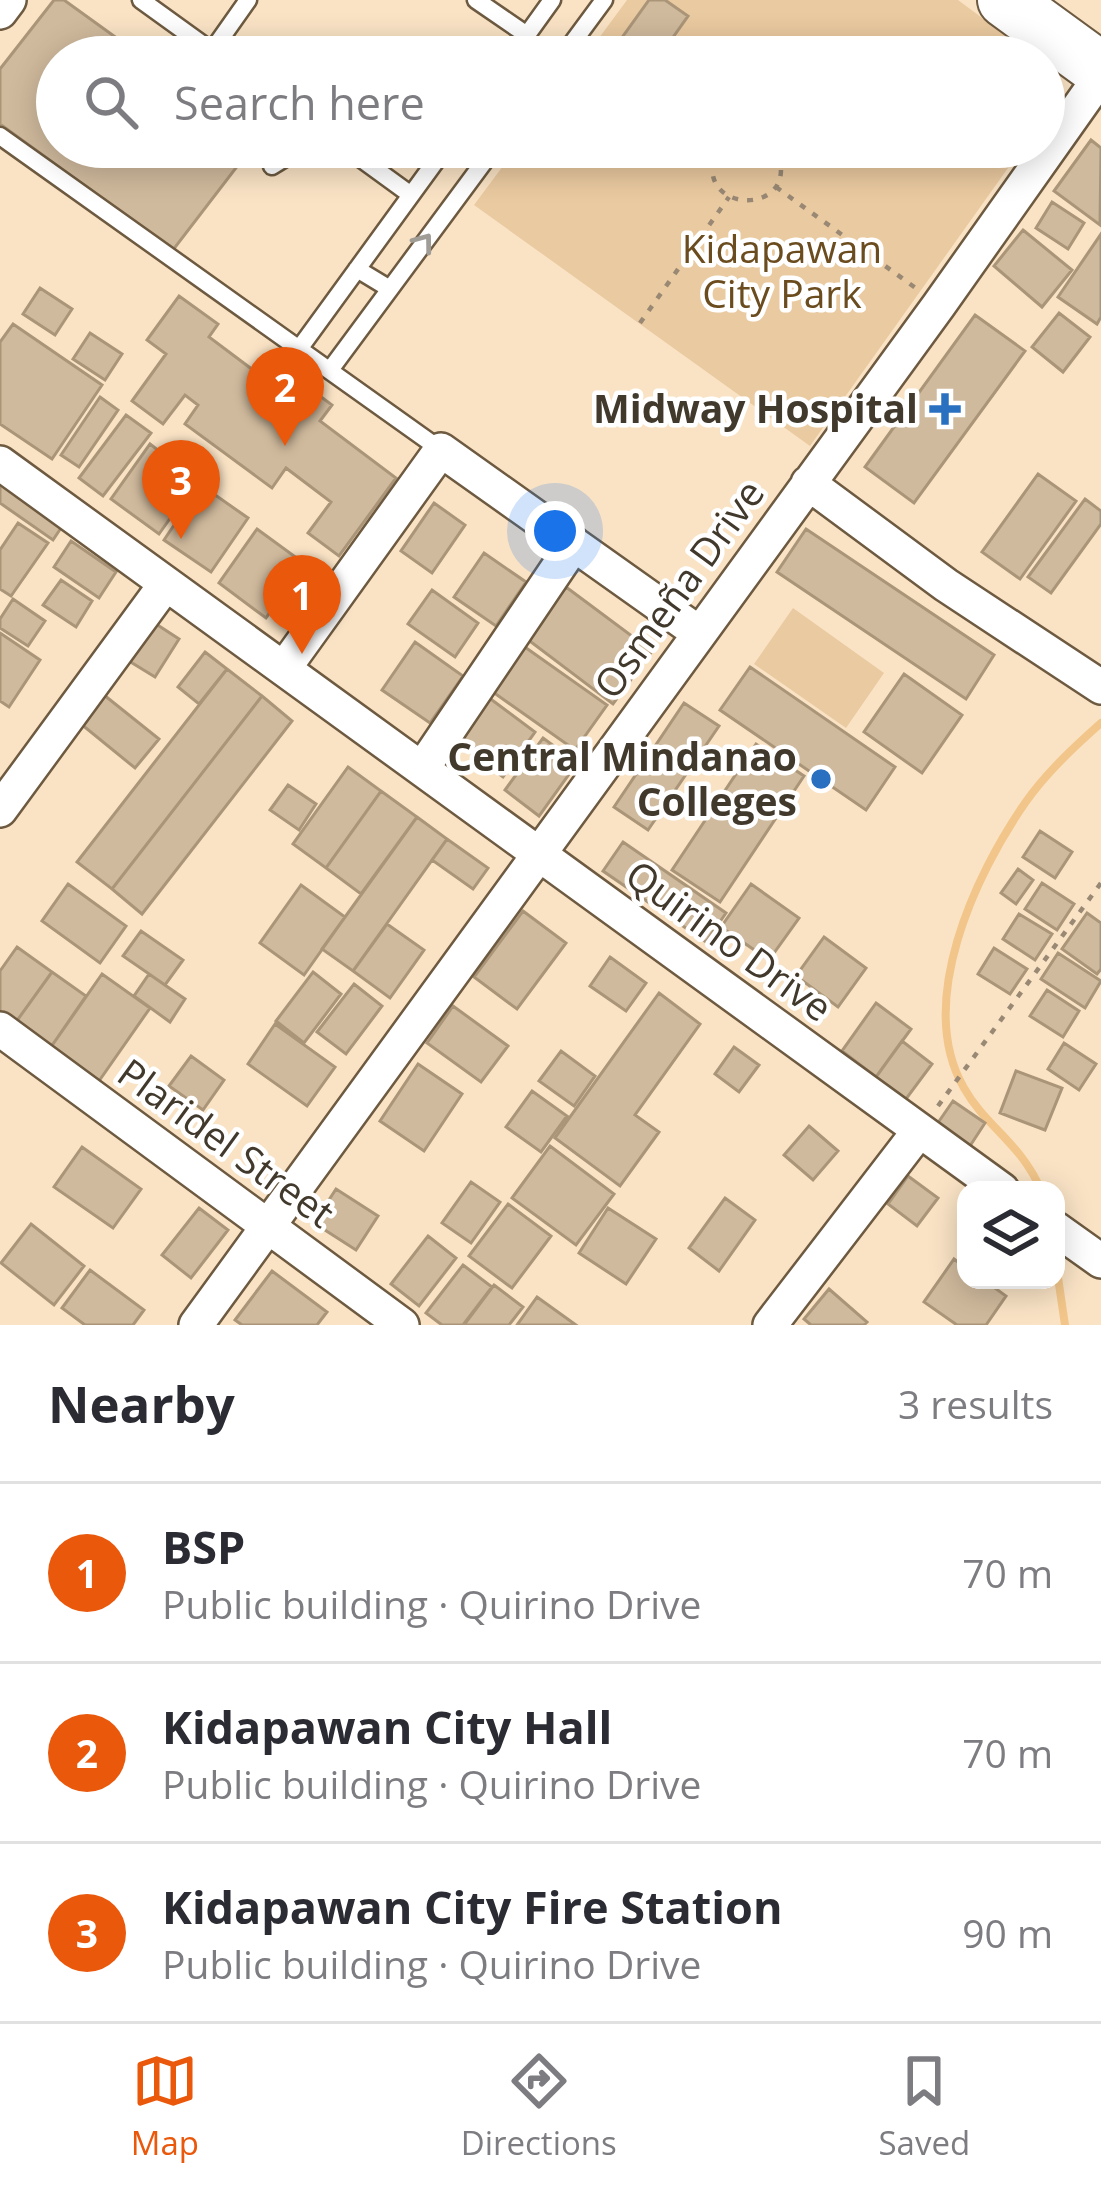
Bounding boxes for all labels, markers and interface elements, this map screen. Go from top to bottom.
search box [36,36,1065,168]
icon: search [78,69,144,135]
text: Search here [174,72,425,133]
park label: Kidapawan City Park [682,221,882,319]
one-way arrow [410,234,432,256]
pin: 2 [246,347,324,446]
place label: Midway Hospital [593,381,918,434]
marker: Midway Hospital [929,393,961,425]
pin: 3 [142,440,220,539]
street label: Osmeña Drive [580,468,775,708]
your location [525,501,585,561]
pin: 1 [263,555,341,654]
place label: Central Mindanao Colleges [447,729,797,827]
marker: Central Mindanao Colleges [808,766,834,792]
street label: Quirino Drive [616,847,844,1033]
street label: Plaridel Street [108,1045,346,1238]
map controls [957,1181,1065,1289]
button: layers [957,1181,1065,1289]
text: Nearby [48,1368,235,1438]
text: 3 results [898,1377,1053,1430]
text: BSP [162,1516,245,1577]
text: 1 [76,1546,98,1599]
text: 70 m [962,1546,1053,1599]
text: Public building · Quirino Drive [162,1577,701,1630]
text: Kidapawan City Hall [162,1696,612,1757]
text: 2 [76,1726,98,1779]
text: 70 m [962,1726,1053,1779]
text: Public building · Quirino Drive [162,1757,701,1810]
text: Kidapawan City Fire Station [162,1876,782,1937]
text: 3 [76,1906,98,1959]
text: 90 m [962,1906,1053,1959]
text: Public building · Quirino Drive [162,1937,701,1990]
tab: Map [131,2048,199,2165]
tab: Directions [461,2048,617,2165]
tab: Saved [878,2048,970,2165]

